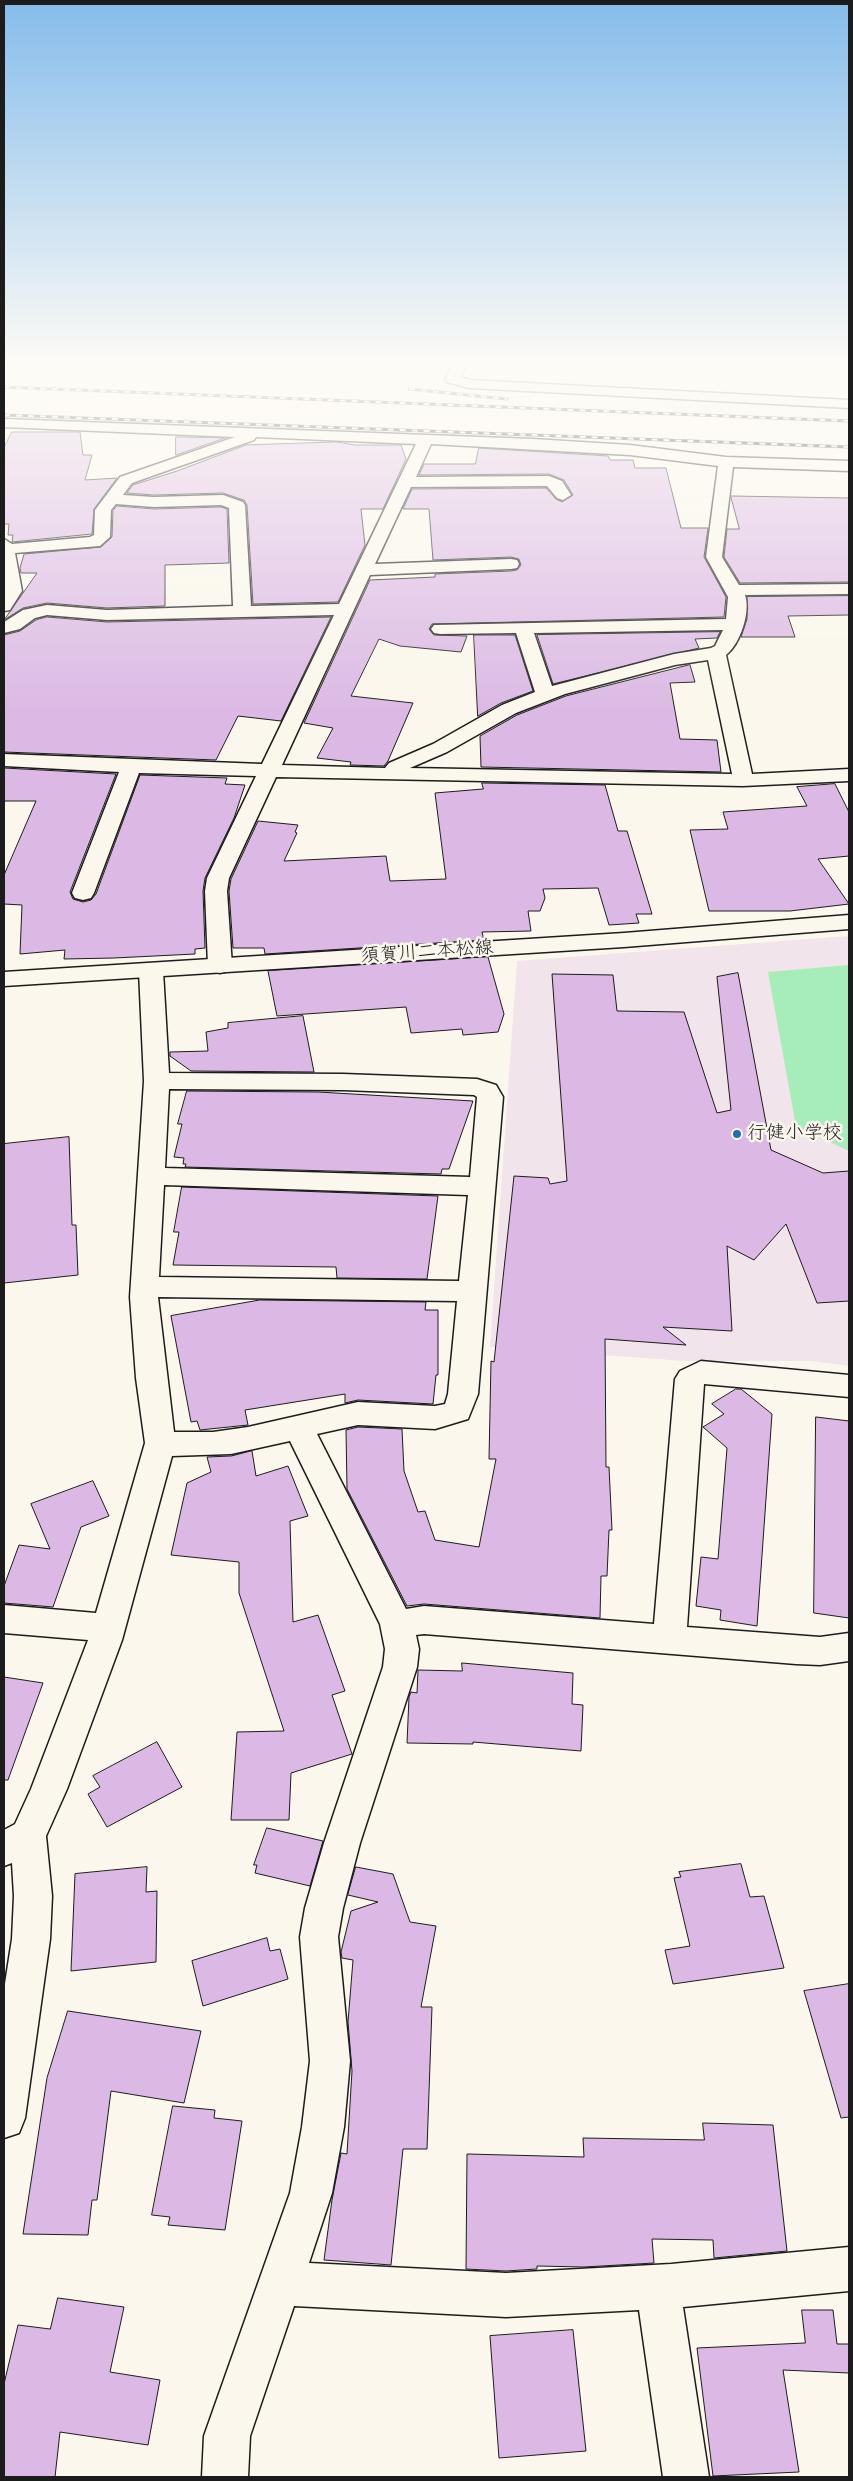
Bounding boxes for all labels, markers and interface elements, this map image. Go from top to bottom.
street label: 須賀川二本松線 [360,937,494,969]
place label: 行健小学校 [747,1123,842,1145]
marker: 行健小学校 [731,1128,743,1140]

